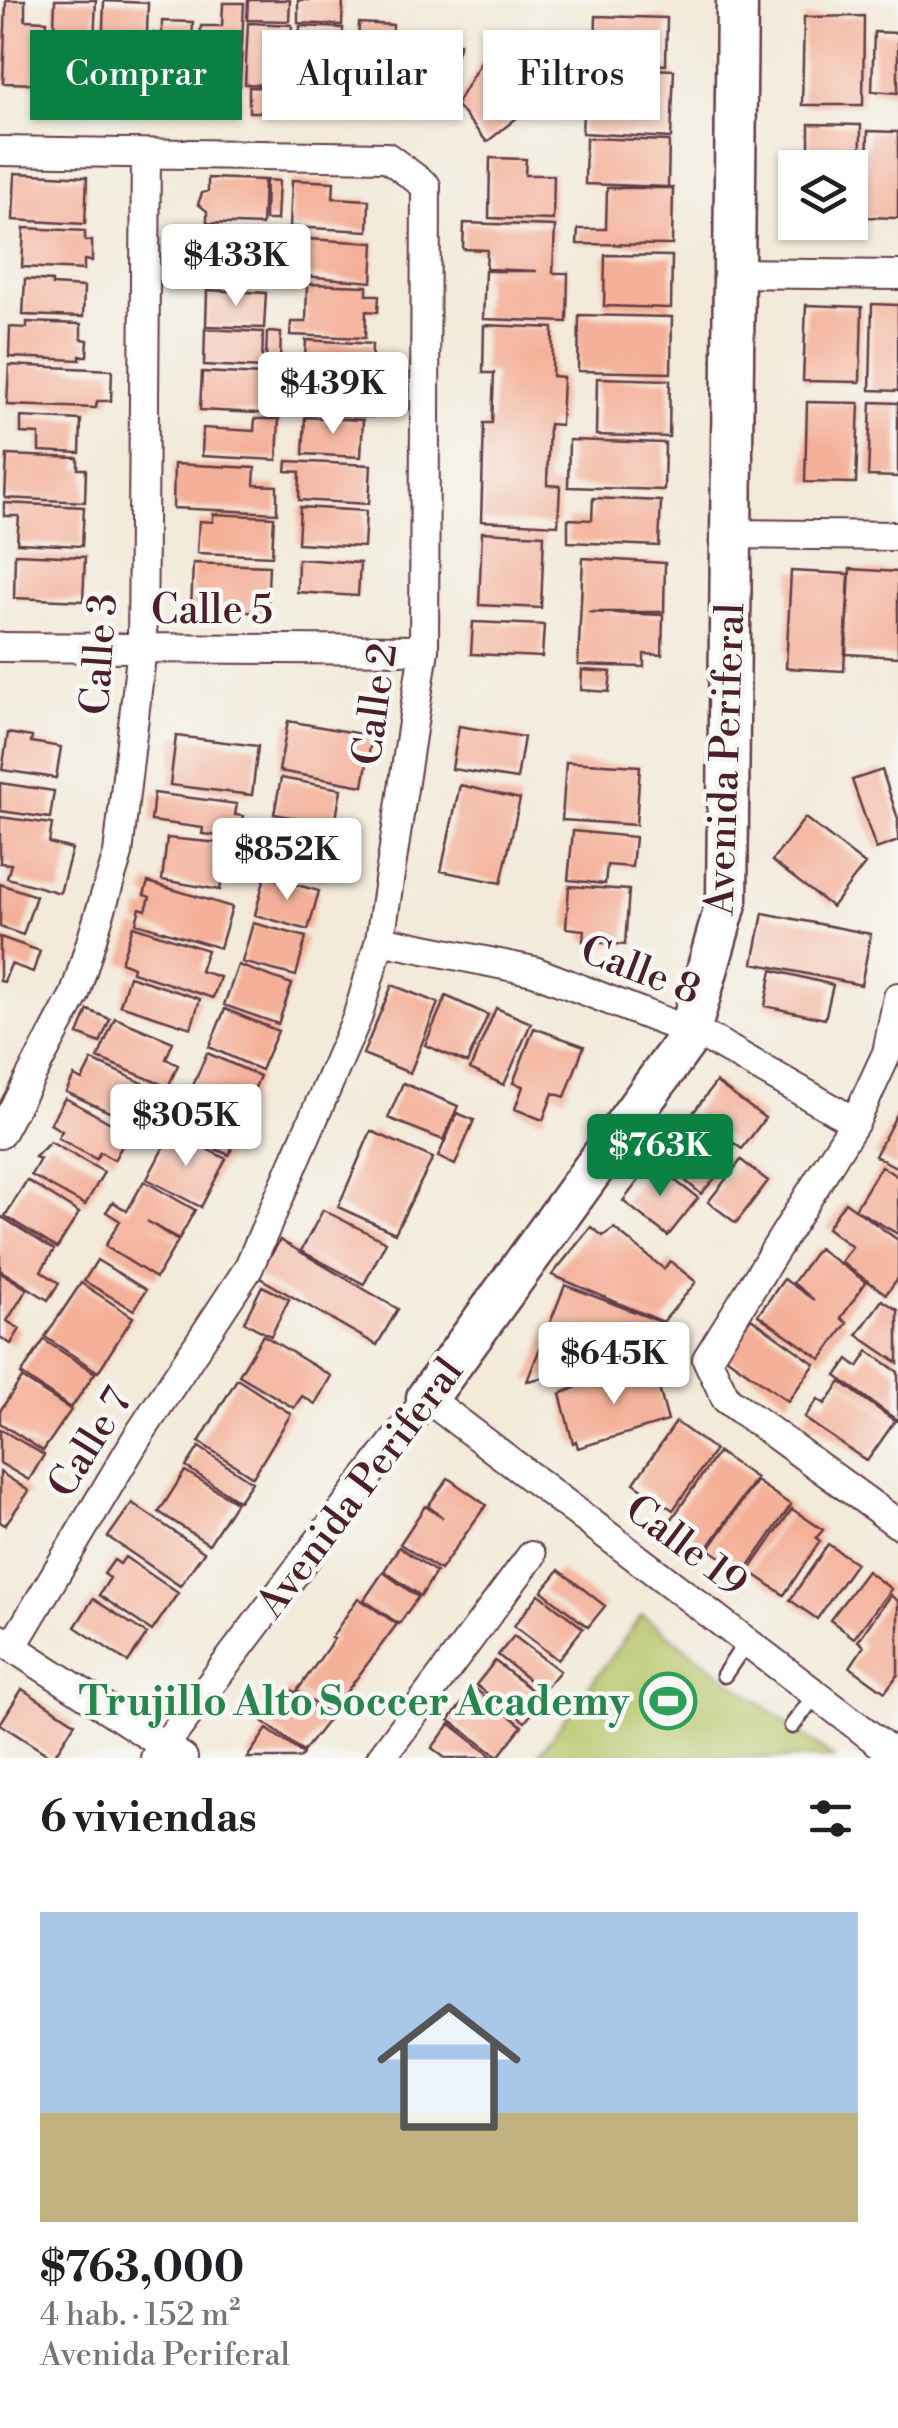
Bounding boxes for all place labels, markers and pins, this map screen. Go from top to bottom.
pin: $433K [166,224,306,309]
pin: $439K [263,352,403,437]
pin: $852K [217,818,357,903]
pin: $305K [116,1084,256,1169]
pin: $763K [590,1114,730,1199]
pin: $645K [544,1322,684,1407]
sports icon: Trujillo Alto Soccer Academy [638,1671,698,1731]
place label: Trujillo Alto Soccer Academy [79,1678,630,1728]

